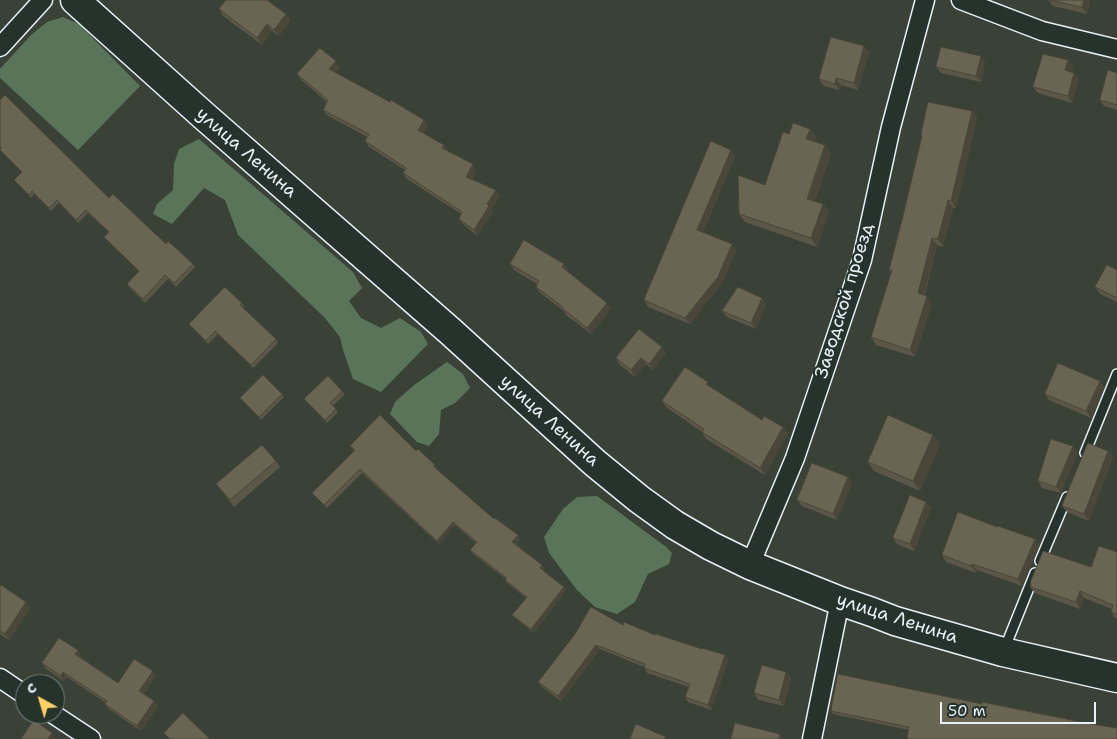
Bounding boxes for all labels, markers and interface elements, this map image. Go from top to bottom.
street label: улица Ленина [191,103,301,203]
street label: Заводской проезд [811,221,879,381]
street label: улица Ленина [495,371,603,471]
street label: улица Ленина [834,589,960,649]
north arrow [15,674,65,724]
text: С [22,678,40,698]
scale bar [942,692,1098,724]
text: 50 m [948,701,986,721]

